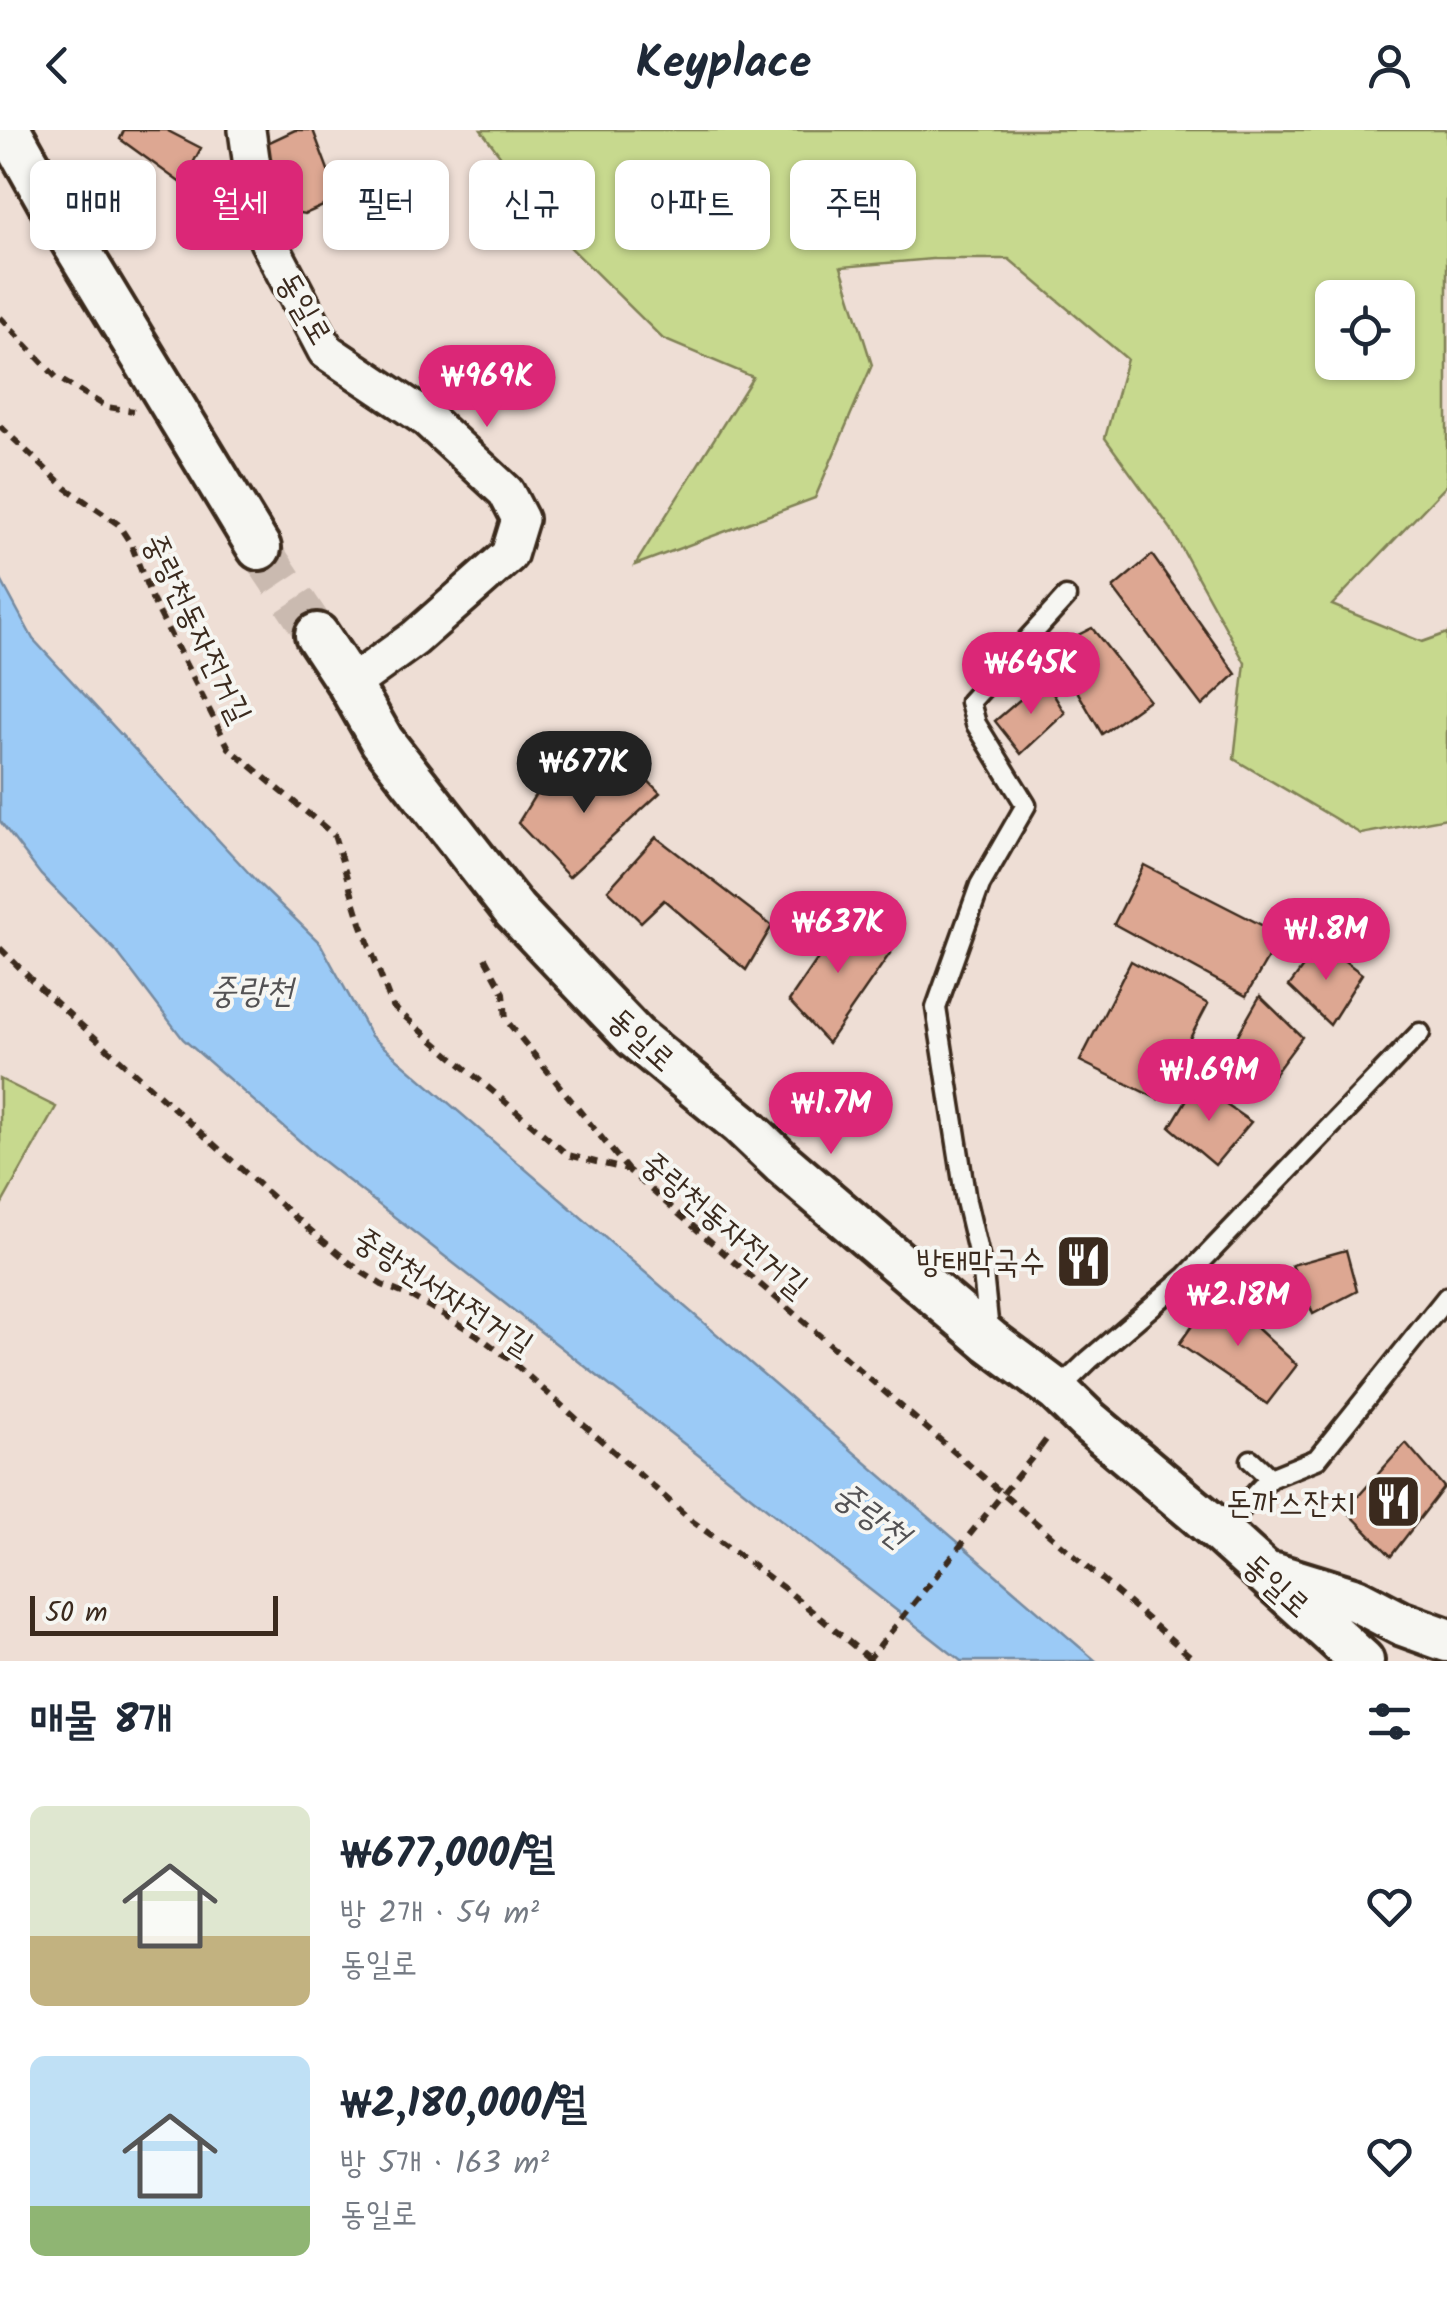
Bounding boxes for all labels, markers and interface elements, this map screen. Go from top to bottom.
text: Keyplace [636,29,811,101]
icon: back [30,38,85,93]
icon: person [1362,38,1417,93]
chip: 매매 [30,160,156,250]
chip: 월세 [176,160,303,250]
chip: 필터 [323,160,449,250]
chip: 신규 [469,160,595,250]
chip: 아파트 [615,160,770,250]
chip: 주택 [790,160,916,250]
street label: 동일로 [261,263,344,355]
map controls [1315,280,1415,380]
button: locate [1315,280,1415,380]
pin: ₩969K [417,345,557,430]
text: ₩969K [441,352,533,403]
street label: 중랑천동자전거길 [128,525,264,733]
pin: ₩645K [961,632,1101,717]
text: ₩645K [984,639,1078,690]
pin: ₩677K [514,731,654,816]
text: ₩677K [539,738,629,789]
pin: ₩637K [768,891,908,976]
text: ₩637K [791,898,885,949]
pin: ₩1.8M [1256,898,1396,983]
text: ₩1.8M [1284,905,1368,956]
water label: 중랑천 [209,965,297,1021]
street label: 동일로 [595,996,686,1086]
pin: ₩1.69M [1128,1039,1290,1124]
text: ₩1.69M [1160,1046,1258,1097]
pin: ₩1.7M [761,1072,901,1157]
text: ₩1.7M [791,1079,871,1130]
street label: 중랑천동자전거길 [628,1140,819,1312]
street label: 중랑천서자전거길 [342,1216,543,1371]
restaurant icon: 방태막국수 [1054,1231,1114,1291]
place label: 방태막국수 [916,1238,1045,1289]
pin: ₩2.18M [1157,1264,1319,1349]
text: ₩2.18M [1187,1271,1289,1322]
water label: 중랑천 [820,1469,924,1566]
restaurant icon: 돈까스잔치 [1364,1472,1424,1532]
place label: 돈까스잔치 [1226,1479,1355,1530]
street label: 동일로 [1230,1542,1321,1632]
scale bar [30,1591,278,1636]
text: 50 m [45,1591,108,1636]
text: 매물 8개 [30,1688,172,1755]
icon: filters [1362,1694,1417,1749]
text: ₩677,000/월 [340,1822,555,1889]
icon: home [110,1846,230,1966]
icon: heart [1362,1879,1417,1934]
text: 방 2개 · 54 m² [340,1889,539,1940]
text: 동일로 [340,1940,417,1991]
text: ₩2,180,000/월 [340,2072,587,2139]
icon: home [110,2096,230,2216]
icon: heart [1362,2129,1417,2184]
text: 방 5개 · 163 m² [340,2139,549,2190]
text: 동일로 [340,2190,417,2241]

